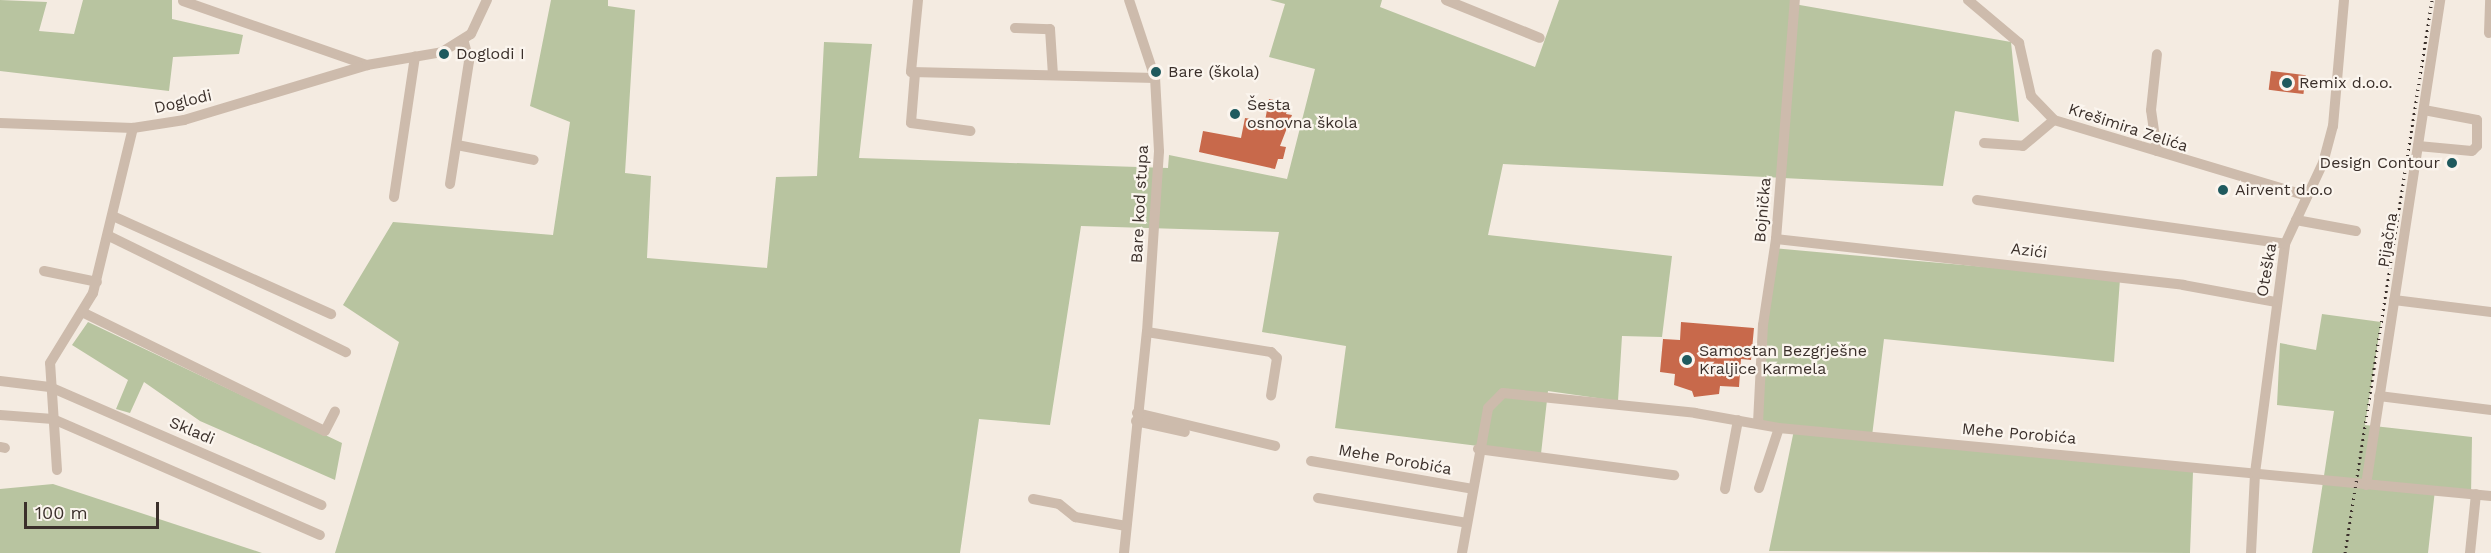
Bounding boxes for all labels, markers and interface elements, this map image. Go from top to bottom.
place label: Doglodi I [456,44,525,64]
marker: Doglodi I [437,47,451,61]
place label: Bare (škola) [1168,62,1259,82]
marker: Bare (škola) [1149,65,1163,79]
place label: Remix d.o.o. [2299,73,2393,93]
marker: Remix d.o.o. [2280,76,2294,90]
street label: Doglodi [152,86,214,118]
place label: Šesta osnovna škola [1247,95,1358,133]
street label: Krešimira Zelića [2066,100,2190,156]
marker: Šesta osnovna škola [1228,107,1242,121]
street label: Bare kod stupa [1127,144,1153,264]
place label: Design Contour [2320,153,2440,173]
marker: Design Contour [2445,156,2459,170]
street label: Bojnička [1751,177,1775,243]
place label: Airvent d.o.o [2235,180,2333,200]
marker: Airvent d.o.o [2216,183,2230,197]
street label: Pijačna [2374,211,2402,269]
street label: Azići [2010,239,2048,263]
street label: Oteška [2253,242,2281,298]
place label: Samostan Bezgrješne Kraljice Karmela [1699,341,1867,379]
marker: Samostan Bezgrješne Kraljice Karmela [1680,353,1694,367]
street label: Skladi [166,413,218,449]
street label: Mehe Porobića [1961,419,2077,449]
street label: Mehe Porobića [1337,441,1453,479]
scale bar [27,490,162,528]
text: 100 m [35,502,88,523]

